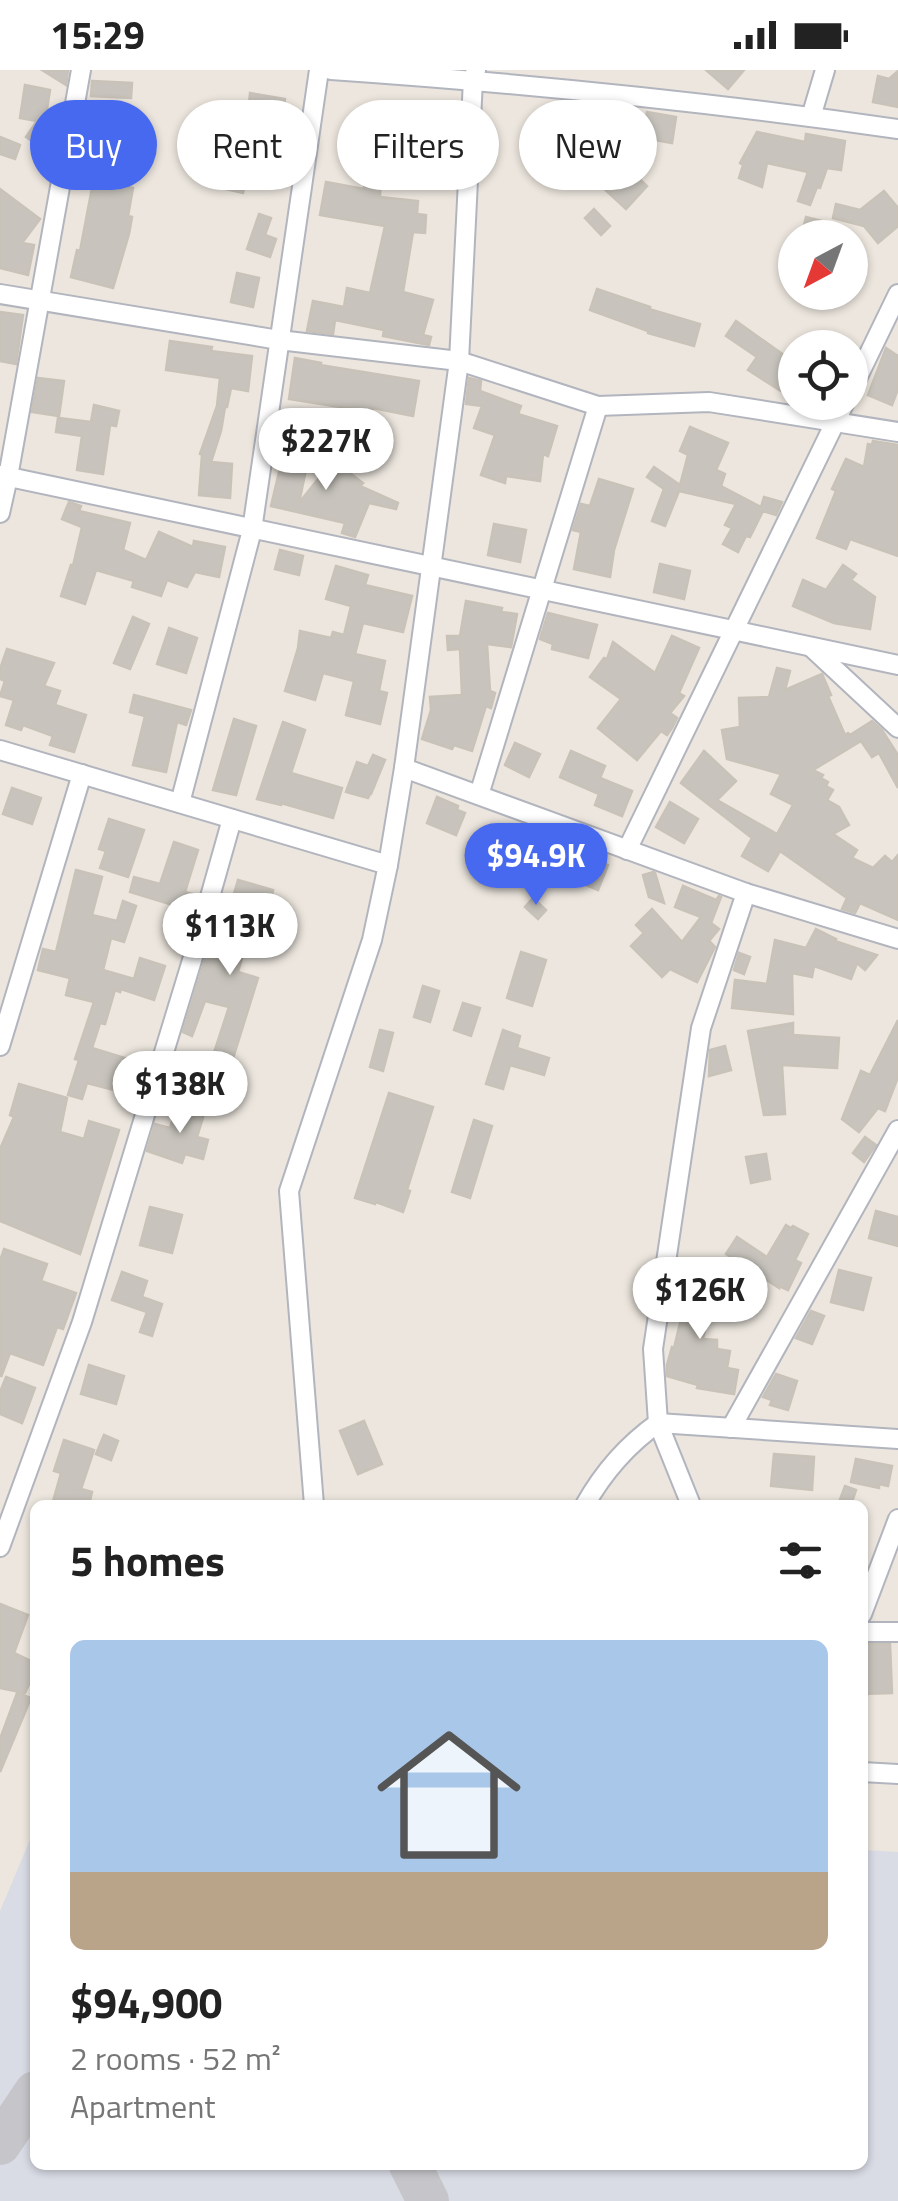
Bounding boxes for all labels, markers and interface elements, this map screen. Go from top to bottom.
text: 15:29 [50,6,145,64]
chip: Buy [30,100,157,190]
chip: Rent [177,100,317,190]
chip: Filters [337,100,499,190]
chip: New [519,100,657,190]
north arrow [778,220,868,310]
map controls [778,220,868,420]
button: locate [778,330,868,420]
pin: $227K [256,408,396,493]
text: $227K [281,416,371,464]
pin: $94.9K [455,823,617,908]
text: $94.9K [487,831,585,879]
pin: $113K [160,893,300,978]
text: $113K [185,901,275,949]
pin: $138K [110,1051,250,1136]
text: $138K [135,1059,225,1107]
pin: $126K [630,1257,770,1342]
text: $126K [655,1265,745,1313]
text: 5 homes [70,1528,225,1592]
icon: filters [773,1533,828,1588]
icon: home [359,1705,539,1885]
text: $94,900 [70,1970,222,2034]
text: 2 rooms · 52 m² [70,2034,281,2082]
text: Apartment [70,2082,216,2130]

